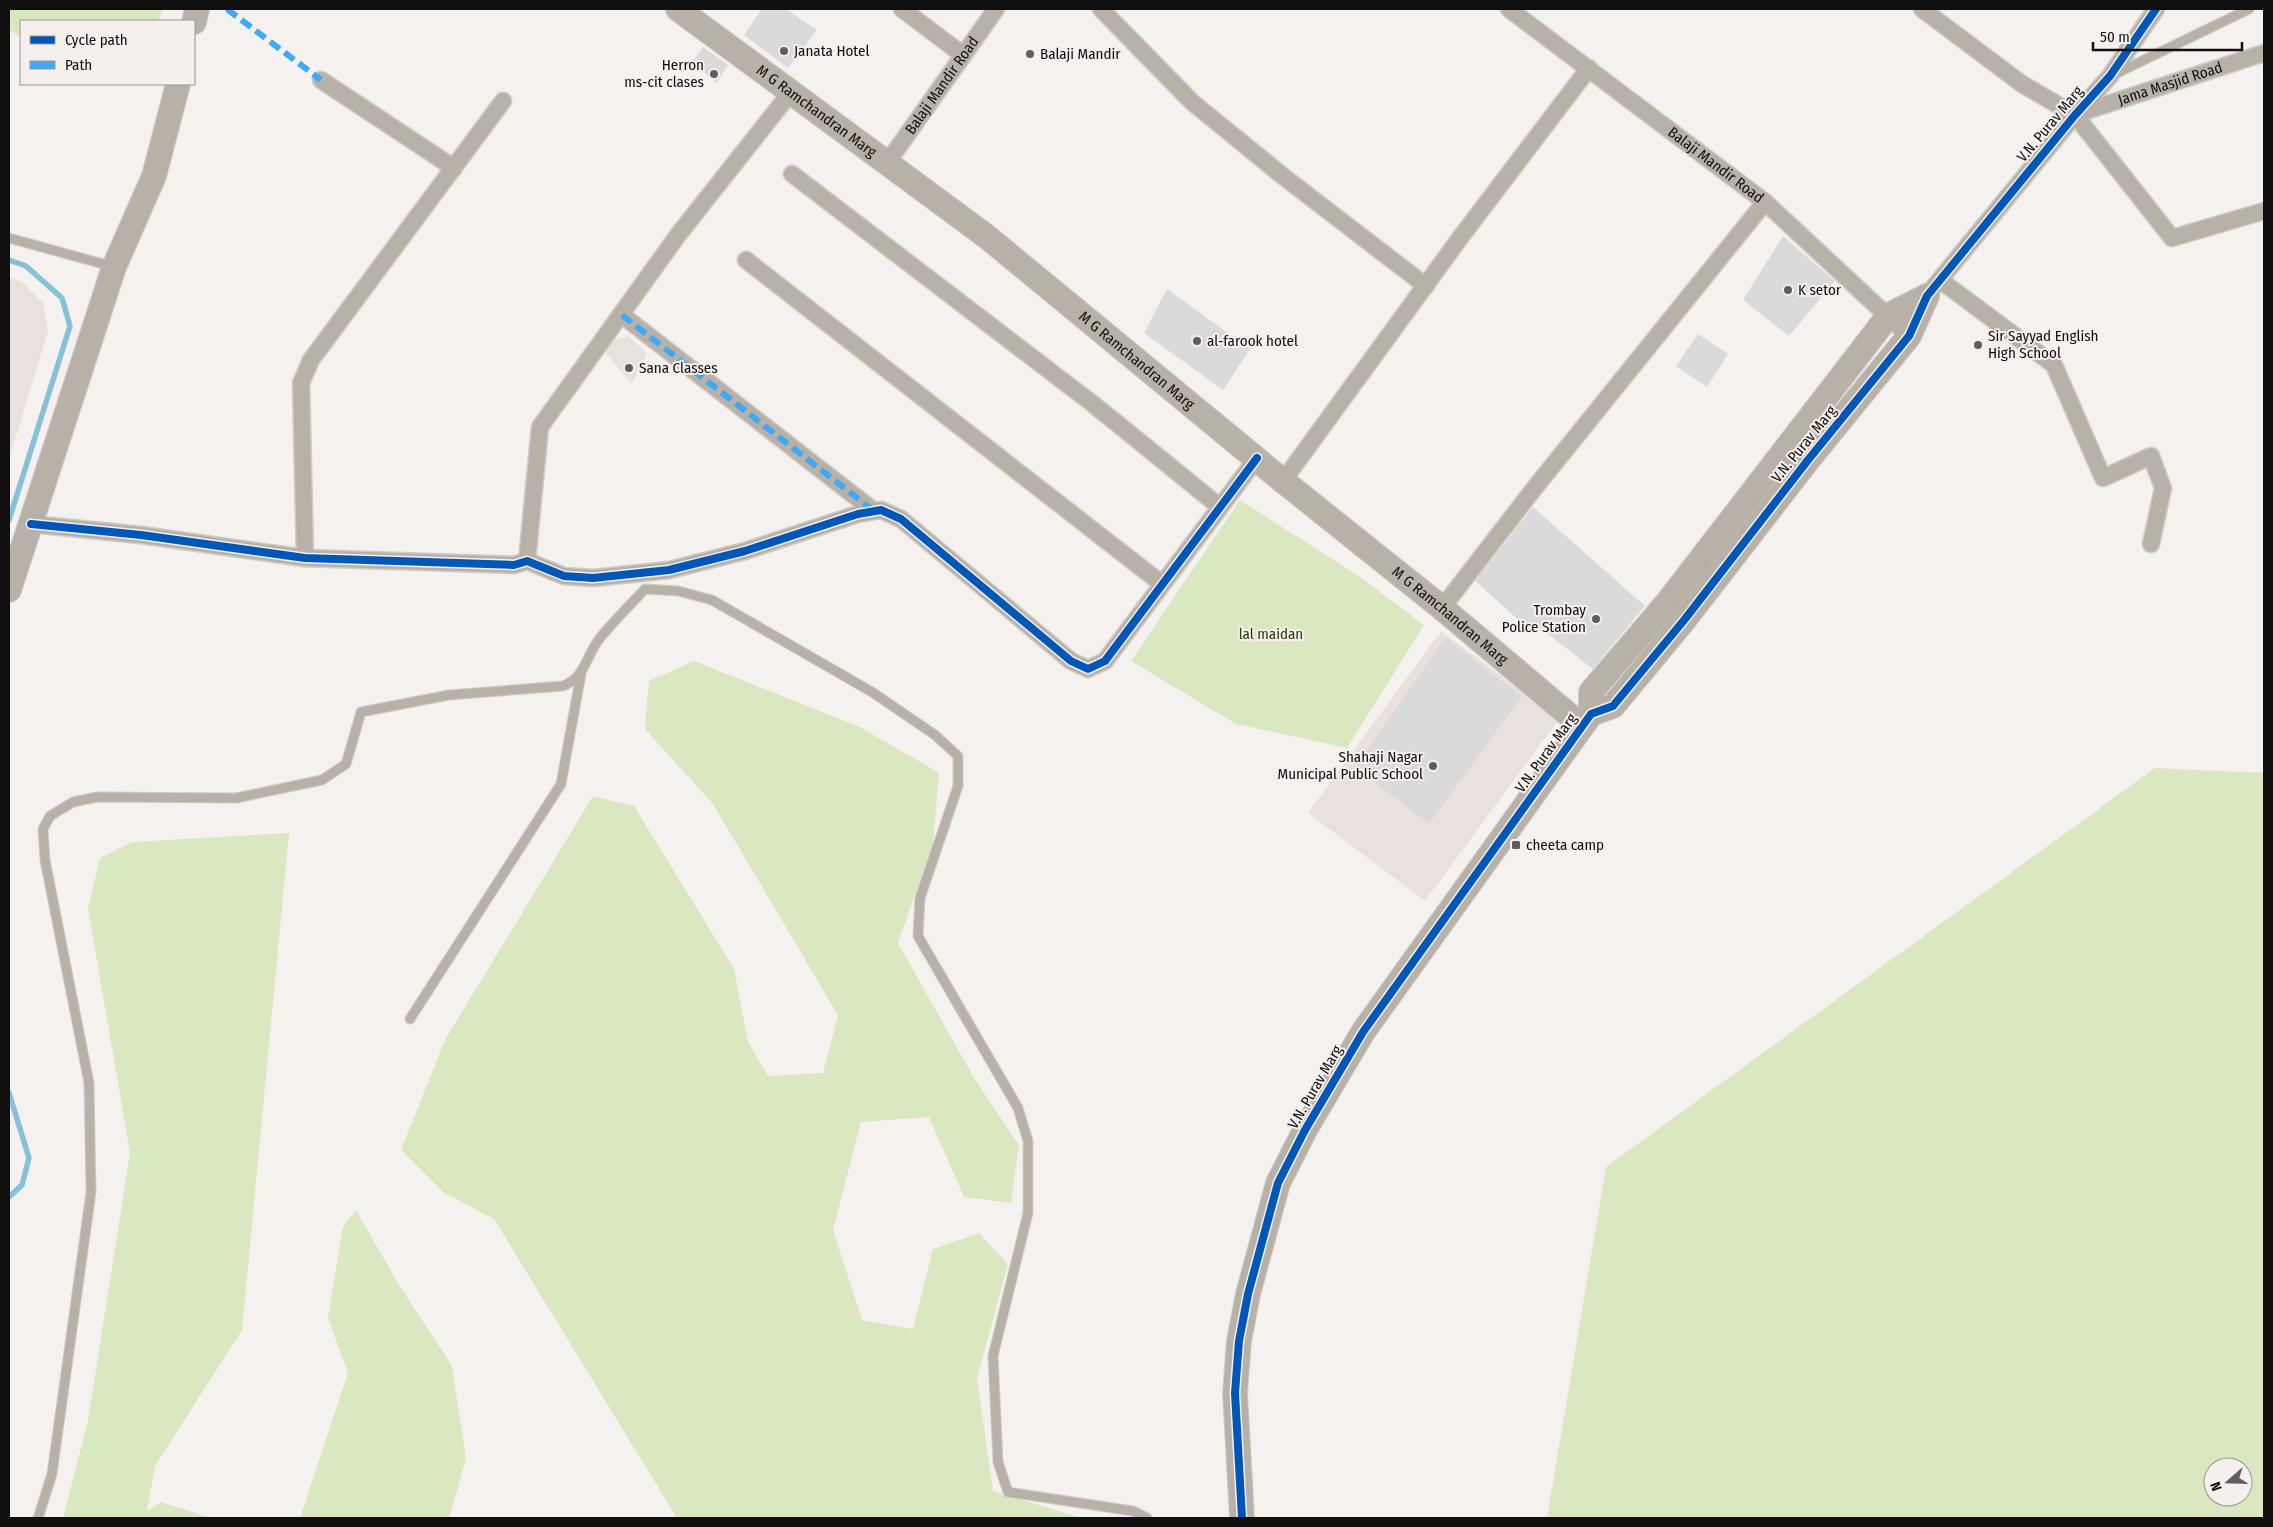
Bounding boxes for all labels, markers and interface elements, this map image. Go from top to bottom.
legend [20,20,195,85]
scale bar [2093,20,2242,52]
text: 50 m [2100,28,2130,46]
text: Cycle path [65,31,128,49]
street label: Balaji Mandir Road [901,33,983,138]
place label: Janata Hotel [794,42,869,60]
marker: Janata Hotel [778,45,790,57]
place label: Balaji Mandir [1040,45,1121,63]
marker: Balaji Mandir [1024,48,1036,60]
text: Path [65,56,92,74]
place label: Herron ms-cit clases [624,56,704,91]
street label: Jama Masjid Road [2116,58,2225,109]
street label: M G Ramchandran Marg [753,61,880,161]
marker: Herron ms-cit clases [708,68,720,80]
street label: V.N. Purav Marg [2013,82,2087,166]
street label: Balaji Mandir Road [1664,123,1767,207]
place label: K setor [1798,281,1842,299]
marker: K setor [1782,284,1794,296]
street label: M G Ramchandran Marg [1075,307,1198,413]
place label: Sir Sayyad English High School [1988,327,2099,362]
place label: al-farook hotel [1207,332,1298,350]
marker: al-farook hotel [1191,335,1203,347]
marker: Sir Sayyad English High School [1972,339,1984,351]
place label: Sana Classes [639,359,718,377]
marker: Sana Classes [623,362,635,374]
street label: V.N. Purav Marg [1768,402,1840,486]
street label: M G Ramchandran Marg [1388,563,1511,668]
place label: Trombay Police Station [1502,601,1586,636]
marker: Trombay Police Station [1590,613,1602,625]
park label: lal maidan [1239,625,1303,643]
street label: V.N. Purav Marg [1511,710,1581,796]
place label: Shahaji Nagar Municipal Public School [1278,748,1424,783]
marker: Shahaji Nagar Municipal Public School [1427,760,1439,772]
place label: cheeta camp [1526,836,1604,854]
marker: cheeta camp [1510,839,1522,851]
street label: V.N. Purav Marg [1284,1042,1346,1132]
north arrow [2203,1457,2253,1507]
text: N [2207,1479,2226,1493]

